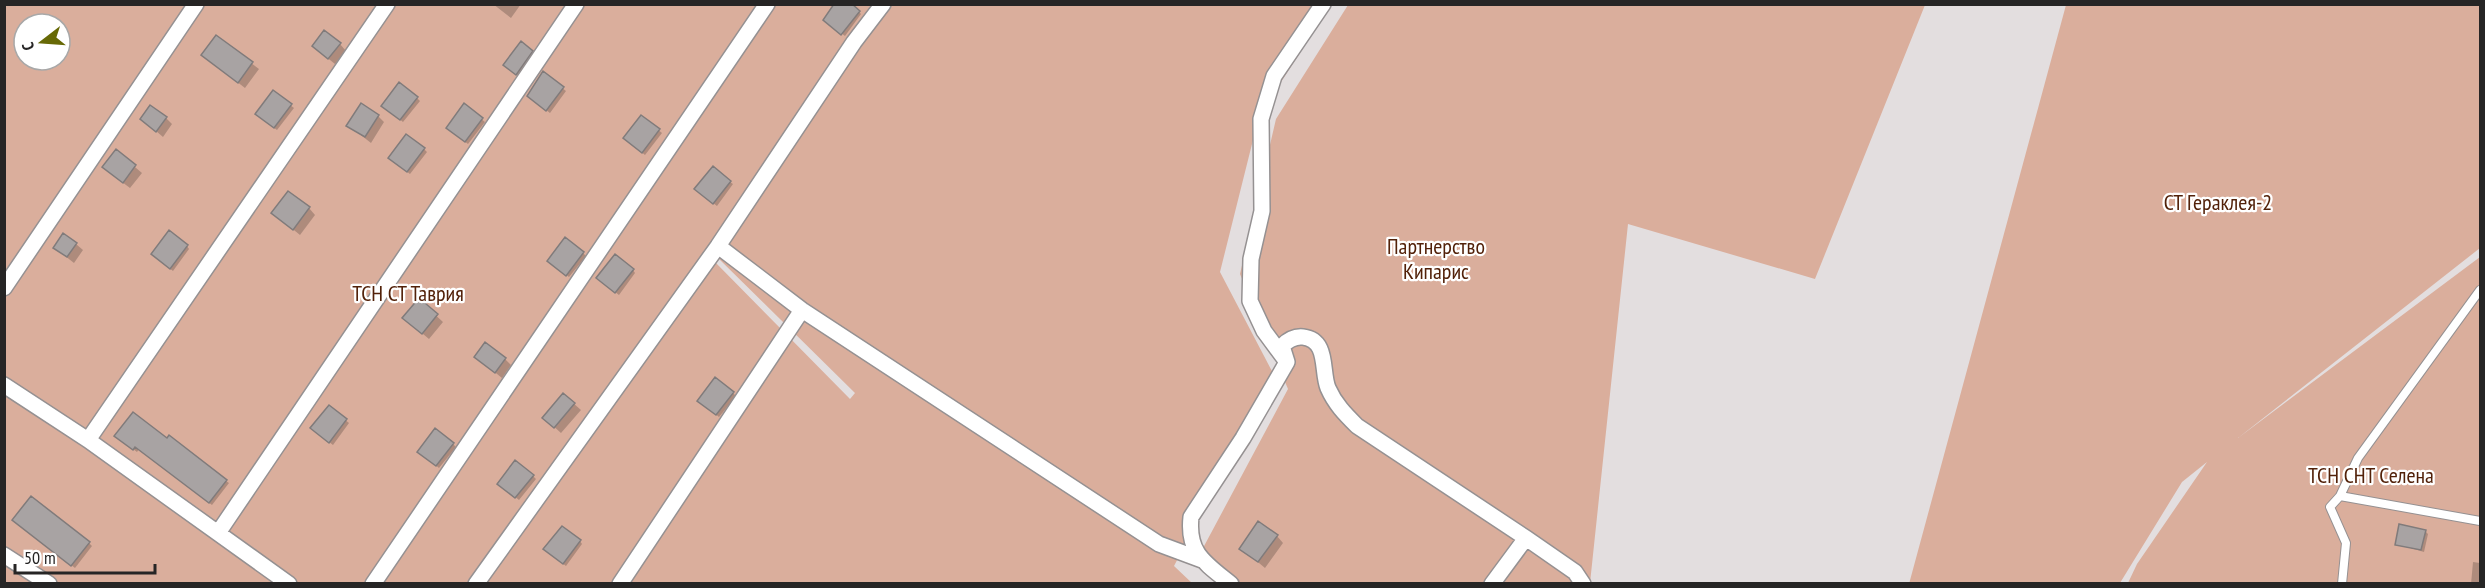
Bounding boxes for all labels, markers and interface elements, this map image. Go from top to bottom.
north arrow [12,12,72,72]
text: С [17,39,38,53]
park label: СТ Гераклея-2 [2164,188,2272,216]
park label: Партнерство Кипарис [1387,232,1485,285]
park label: ТСН СТ Таврия [352,279,464,307]
park label: ТСН СНТ Селена [2308,461,2434,489]
scale bar [15,537,154,575]
text: 50 m [24,546,56,569]

